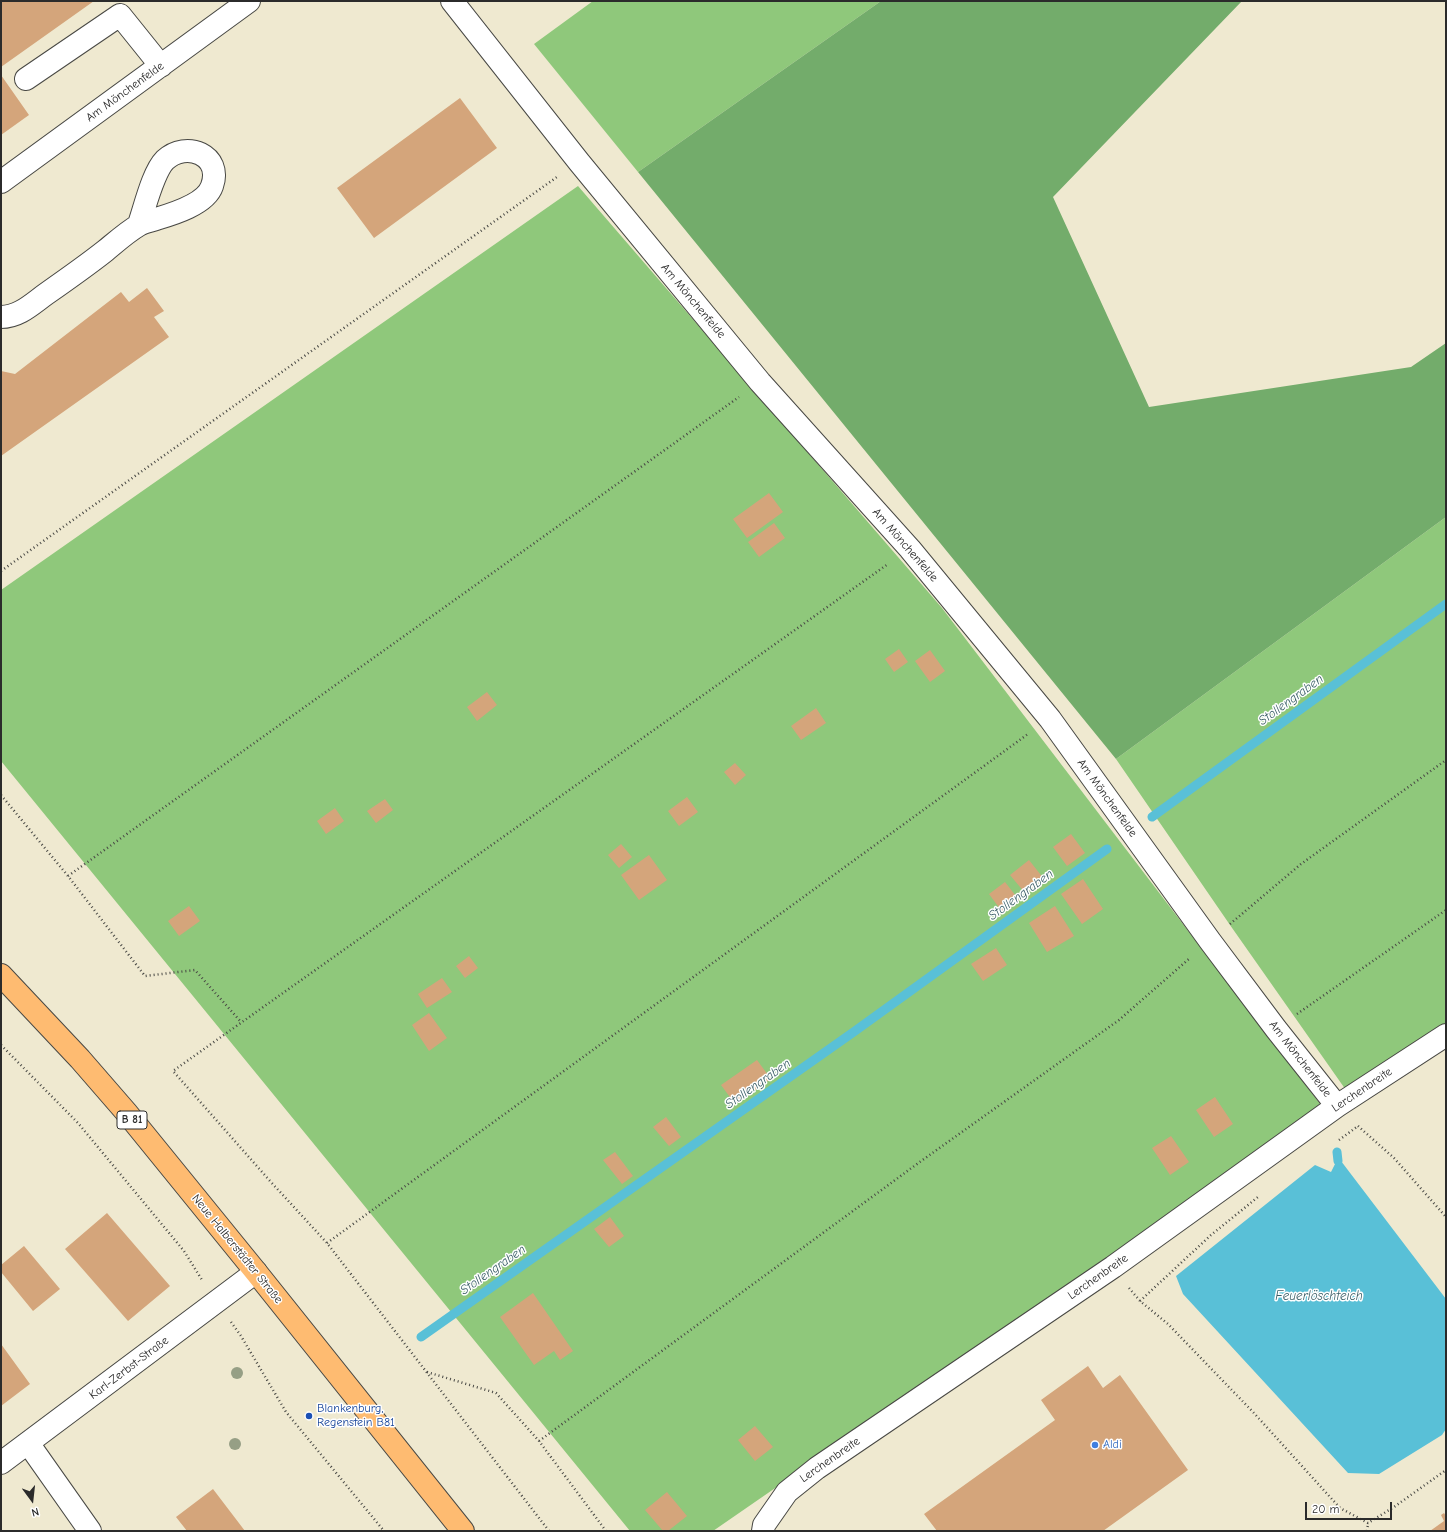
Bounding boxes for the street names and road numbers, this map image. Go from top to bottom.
street label: Am Mönchenfelde [83,59,167,125]
street label: Am Mönchenfelde [658,261,728,341]
street label: Am Mönchenfelde [869,505,941,585]
street label: Am Mönchenfelde [1074,756,1140,840]
street label: Am Mönchenfelde [1266,1018,1334,1100]
street label: Lerchenbreite [1329,1064,1395,1116]
road number: B 81 [117,1111,147,1129]
street label: Neue Halberstädter Straße [188,1191,286,1307]
street label: Lerchenbreite [1065,1251,1131,1303]
street label: Karl-Zerbst-Straße [87,1333,171,1403]
street label: Lerchenbreite [797,1434,863,1486]

